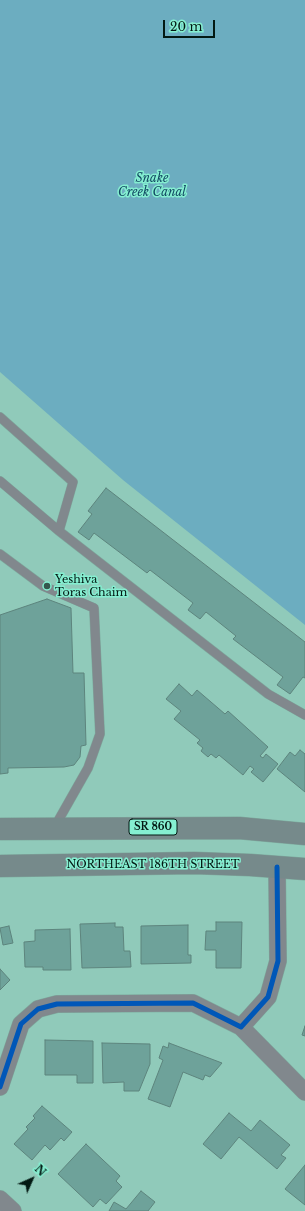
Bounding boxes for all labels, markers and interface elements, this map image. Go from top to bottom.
scale bar [165,12,217,38]
text: 20 m [170,19,202,34]
water label: Snake Creek Canal [118,172,186,200]
place label: Yeshiva Toras Chaim [55,573,127,599]
marker: Yeshiva Toras Chaim [42,581,52,591]
road number: SR 860 [129,819,177,835]
street label: NORTHEAST 186TH STREET [66,858,240,872]
north arrow [12,1159,52,1199]
text: N [32,1162,49,1179]

